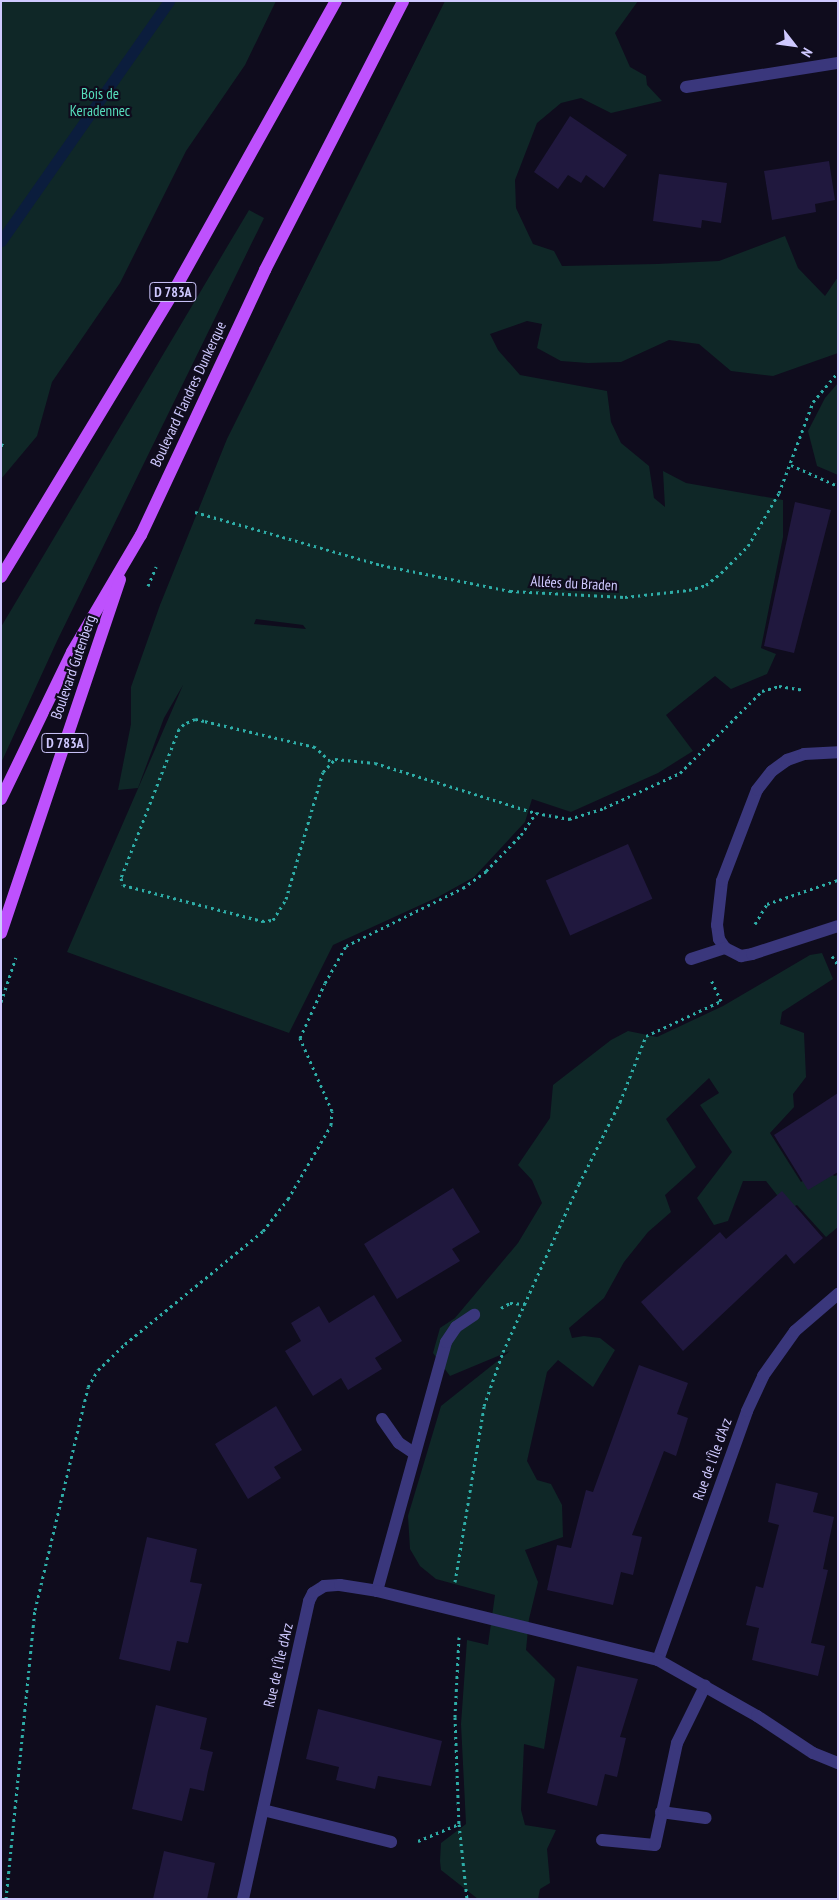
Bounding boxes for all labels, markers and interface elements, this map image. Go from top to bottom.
north arrow [769,20,819,70]
text: N [797,45,817,60]
park label: Bois de Keradennec [70,84,130,119]
road number: D 783A [149,280,197,304]
street label: Boulevard Flandres Dunkerque [146,318,230,470]
street label: Allées du Braden [530,572,618,594]
street label: Boulevard Gutenberg [47,613,99,721]
road number: D 783A [41,731,89,754]
street label: Rue de l'Île d'Arz [689,1416,735,1502]
street label: Rue de l'Île d'Arz [260,1621,296,1709]

